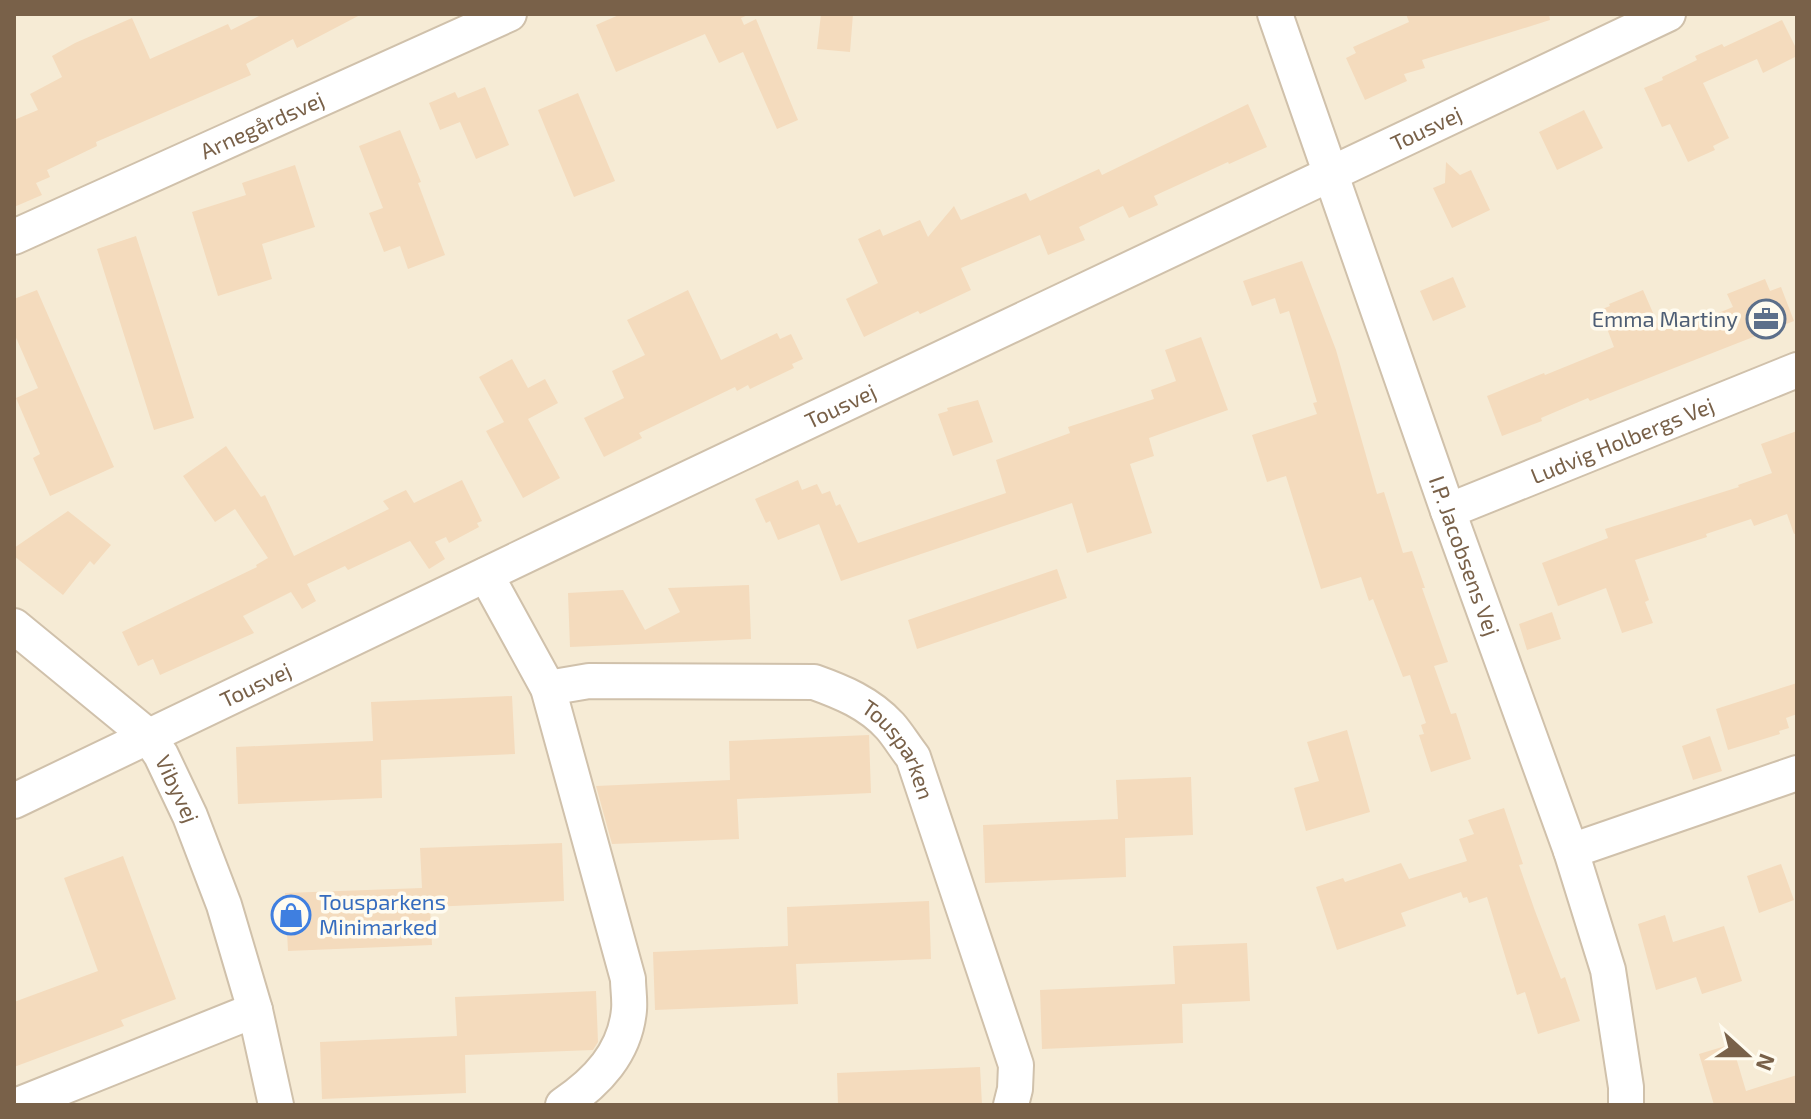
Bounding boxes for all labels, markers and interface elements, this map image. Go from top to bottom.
street label: Arnegårdsvej [196,85,328,163]
street label: Tousvej [1386,100,1466,156]
office icon: Emma Martiny [1745,298,1787,340]
place label: Emma Martiny [1592,305,1738,331]
street label: Tousvej [800,377,880,433]
street label: Ludvig Holbergs Vej [1526,391,1718,488]
street label: I.P. Jacobsens Vej [1425,472,1506,639]
street label: Tousvej [216,656,295,712]
street label: Tousparken [858,693,940,802]
street label: Vibyvej [151,751,205,826]
place label: Tousparkens Minimarked [319,888,446,939]
shop icon: Tousparkens Minimarked [270,894,312,936]
north arrow [1707,1015,1787,1095]
text: N [1752,1050,1782,1075]

